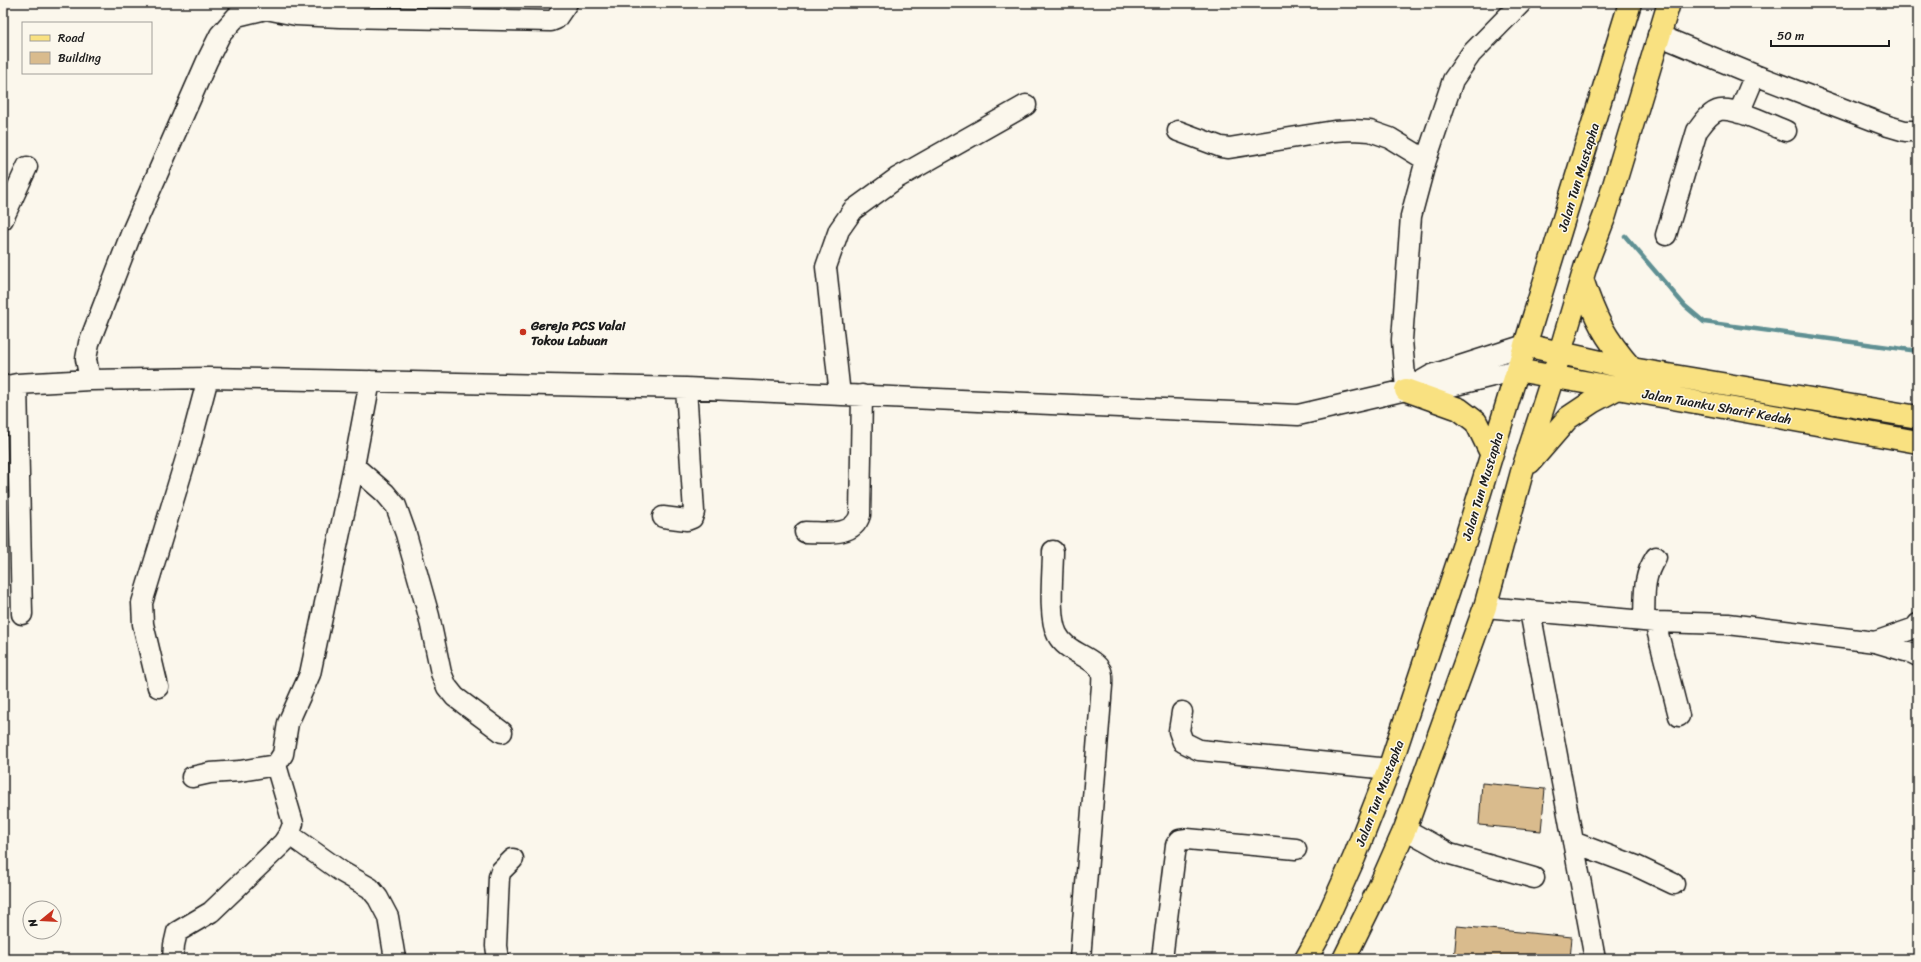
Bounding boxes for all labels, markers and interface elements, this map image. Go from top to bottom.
legend [22,22,152,74]
scale bar [1771,22,1889,48]
text: 50 m [1777,25,1804,47]
text: Road [58,27,85,49]
text: Building [58,47,101,69]
street label: Jalan Tun Mustapha [1551,120,1606,235]
place label: Gereja PCS Valai Tokou Labuan [530,314,627,352]
marker: Gereja PCS Valai Tokou Labuan [518,327,528,337]
street label: Jalan Tuanku Sharif Kedah [1640,382,1793,431]
street label: Jalan Tun Mustapha [1455,429,1510,544]
street label: Jalan Tun Mustapha [1348,736,1410,851]
north arrow [22,900,62,940]
text: N [23,916,43,930]

